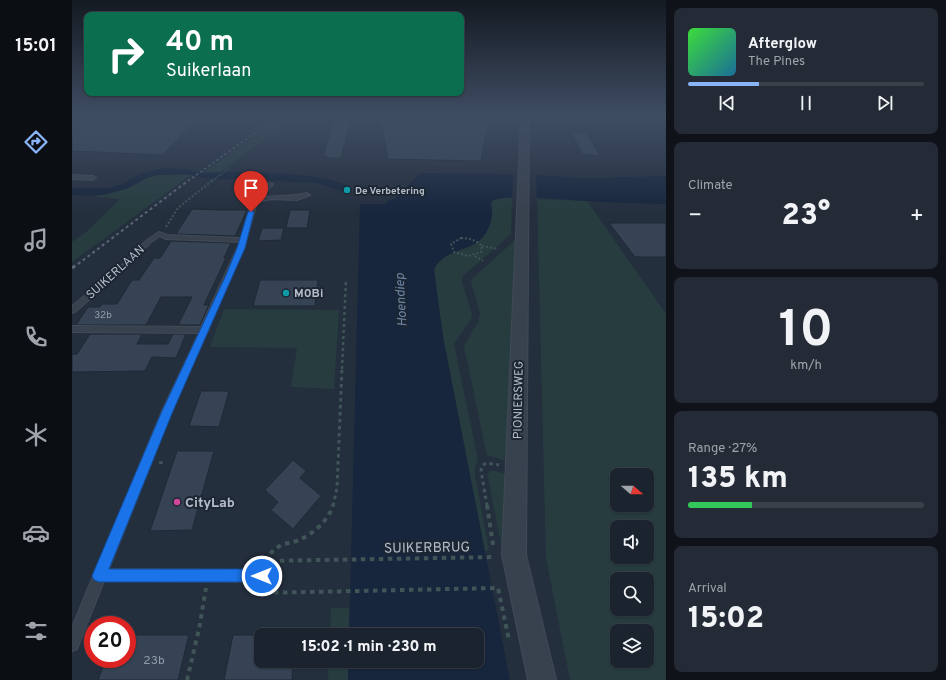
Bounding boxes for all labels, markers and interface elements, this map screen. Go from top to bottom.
text: 40 m [166,25,234,61]
icon: right [100,28,152,80]
text: 15:01 [15,35,57,58]
text: Afterglow [748,35,817,54]
text: The Pines [748,54,805,70]
text: Suikerlaan [166,60,251,83]
icon: previous [716,92,738,114]
icon: pause [795,92,817,114]
icon: next [874,92,896,114]
icon: directions [22,128,50,156]
pin [234,171,268,212]
icon: arrive [240,177,262,199]
text: Climate [688,178,733,194]
marker: De Verbetering [342,185,352,195]
place label: De Verbetering [355,185,425,198]
text: 23° [782,198,830,235]
text: − [688,203,702,230]
text: + [910,203,924,230]
icon: music [22,226,50,254]
street label: SUIKERLAAN [83,242,148,303]
water label: Hoendiep [393,272,411,327]
place label: M0Bi [294,286,323,302]
marker: M0Bi [281,288,291,298]
text: 10 [779,299,834,365]
house number: 32b [94,309,112,322]
icon: phone [22,323,50,351]
text: km/h [790,358,822,374]
street label: PIONIERSWEG [510,361,528,439]
icon: climate [22,421,50,449]
text: Range · 27% [688,441,757,457]
text: 135 km [688,461,788,498]
north arrow [610,468,654,512]
map controls [610,468,654,668]
place label: CityLab [185,495,235,512]
marker: CityLab [172,497,182,507]
icon: car [22,519,50,547]
button: sound [610,520,654,564]
street label: SUIKERBRUG [384,539,470,558]
position arrow [241,555,283,597]
button: search [610,572,654,616]
text: Arrival [688,581,727,597]
text: 15:02 [688,601,764,638]
speed limit sign: 20 [84,616,136,668]
icon: filters [22,617,50,645]
button: layers [610,624,654,668]
text: 15:02 · 1 min · 230 m [302,638,437,657]
house number: 23b [143,653,165,669]

